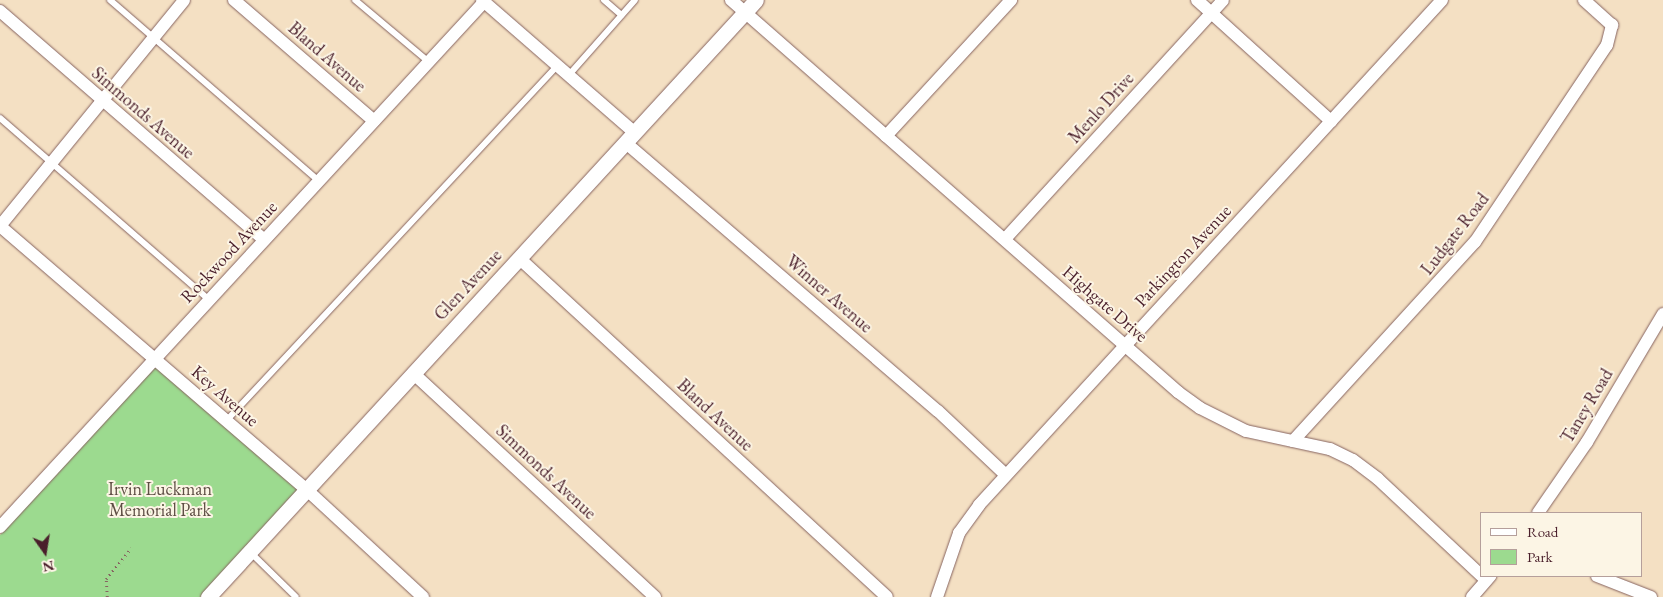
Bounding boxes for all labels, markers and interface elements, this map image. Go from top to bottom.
street label: Bland Avenue [284,17,370,97]
street label: Simmonds Avenue [87,62,199,164]
street label: Menlo Drive [1064,68,1138,148]
street label: Ludgate Road [1416,189,1494,279]
street label: Rockwood Avenue [176,197,282,307]
street label: Parkington Avenue [1130,200,1236,312]
street label: Glen Avenue [430,245,506,325]
street label: Winner Avenue [781,250,877,338]
street label: Highgate Drive [1058,261,1152,347]
street label: Key Avenue [187,361,263,431]
street label: Taney Road [1556,365,1618,447]
street label: Bland Avenue [673,374,757,456]
street label: Simmonds Avenue [491,420,601,524]
park label: Irvin Luckman Memorial Park [108,479,212,522]
legend [1480,512,1643,577]
text: Road [1527,522,1558,541]
north arrow [20,527,70,577]
text: Park [1527,547,1553,566]
text: N [41,557,56,577]

